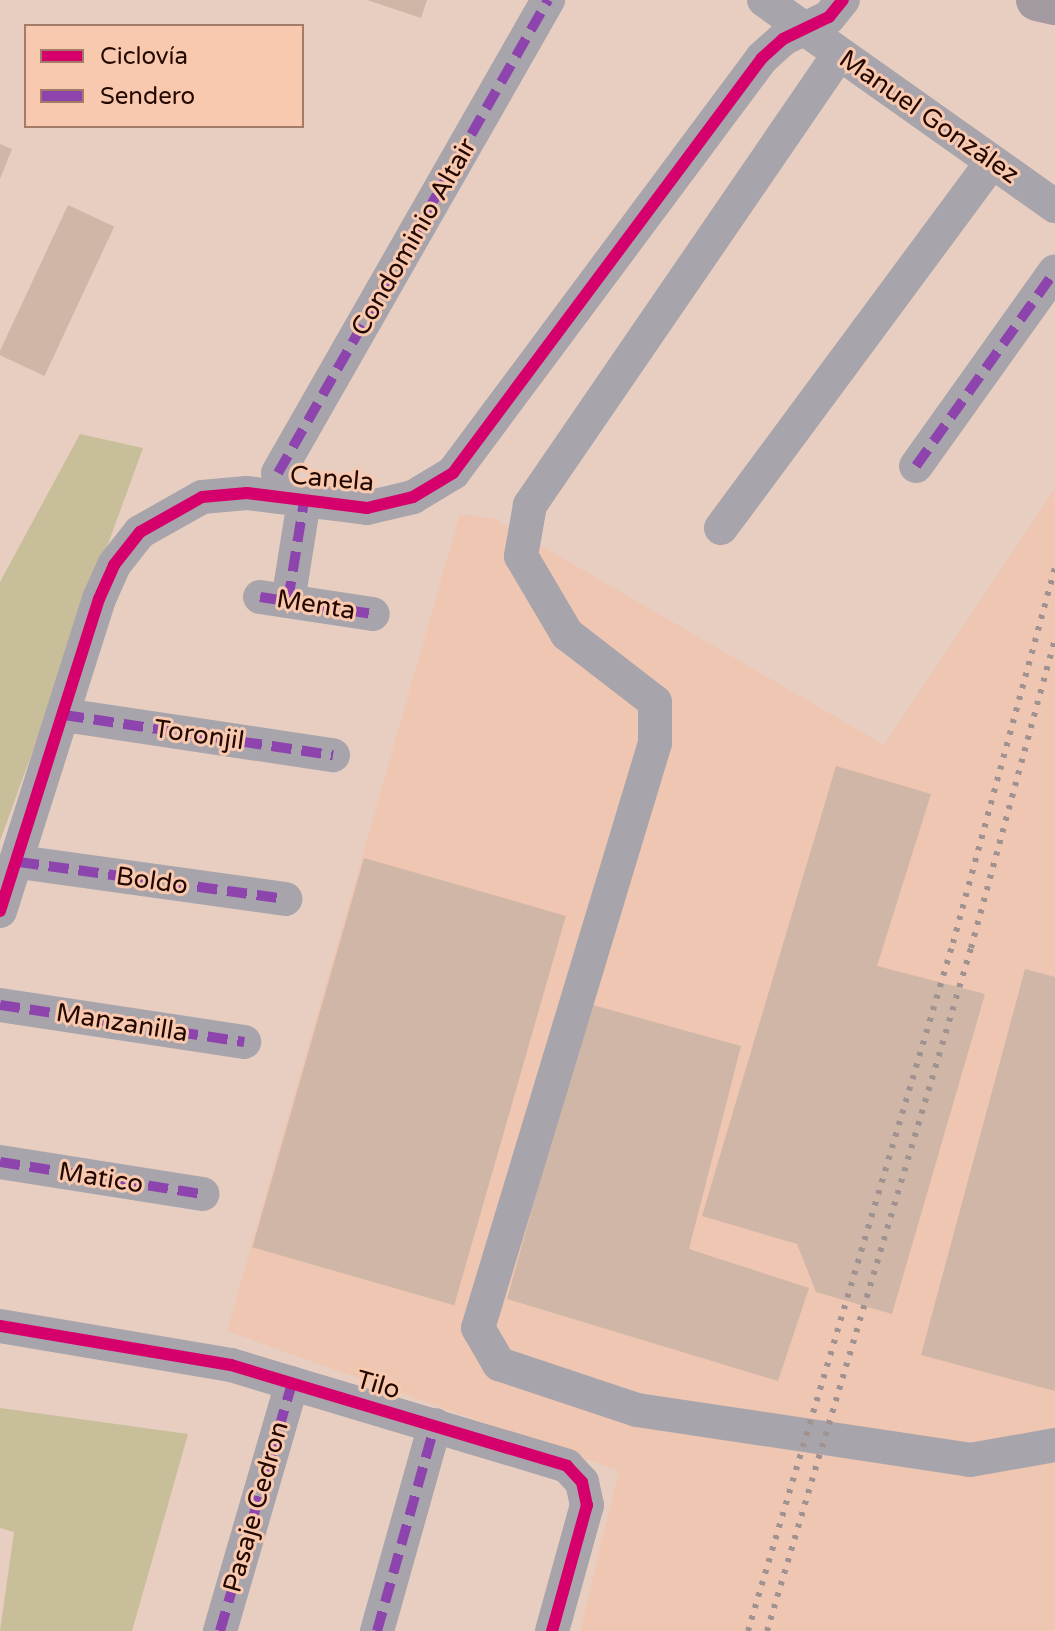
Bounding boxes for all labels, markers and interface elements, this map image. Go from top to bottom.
legend [24,24,304,128]
text: Ciclovía [100,42,188,71]
street label: Manuel González [833,43,1025,191]
text: Sendero [100,82,195,111]
street label: Condominio Altair [345,132,483,342]
street label: Canela [289,460,375,498]
street label: Menta [274,583,358,627]
street label: Toronjil [152,713,246,757]
street label: Boldo [114,861,190,901]
street label: Manzanilla [54,997,190,1049]
street label: Matico [56,1156,146,1200]
street label: Tilo [352,1364,404,1406]
street label: Pasaje Cedron [217,1418,295,1596]

